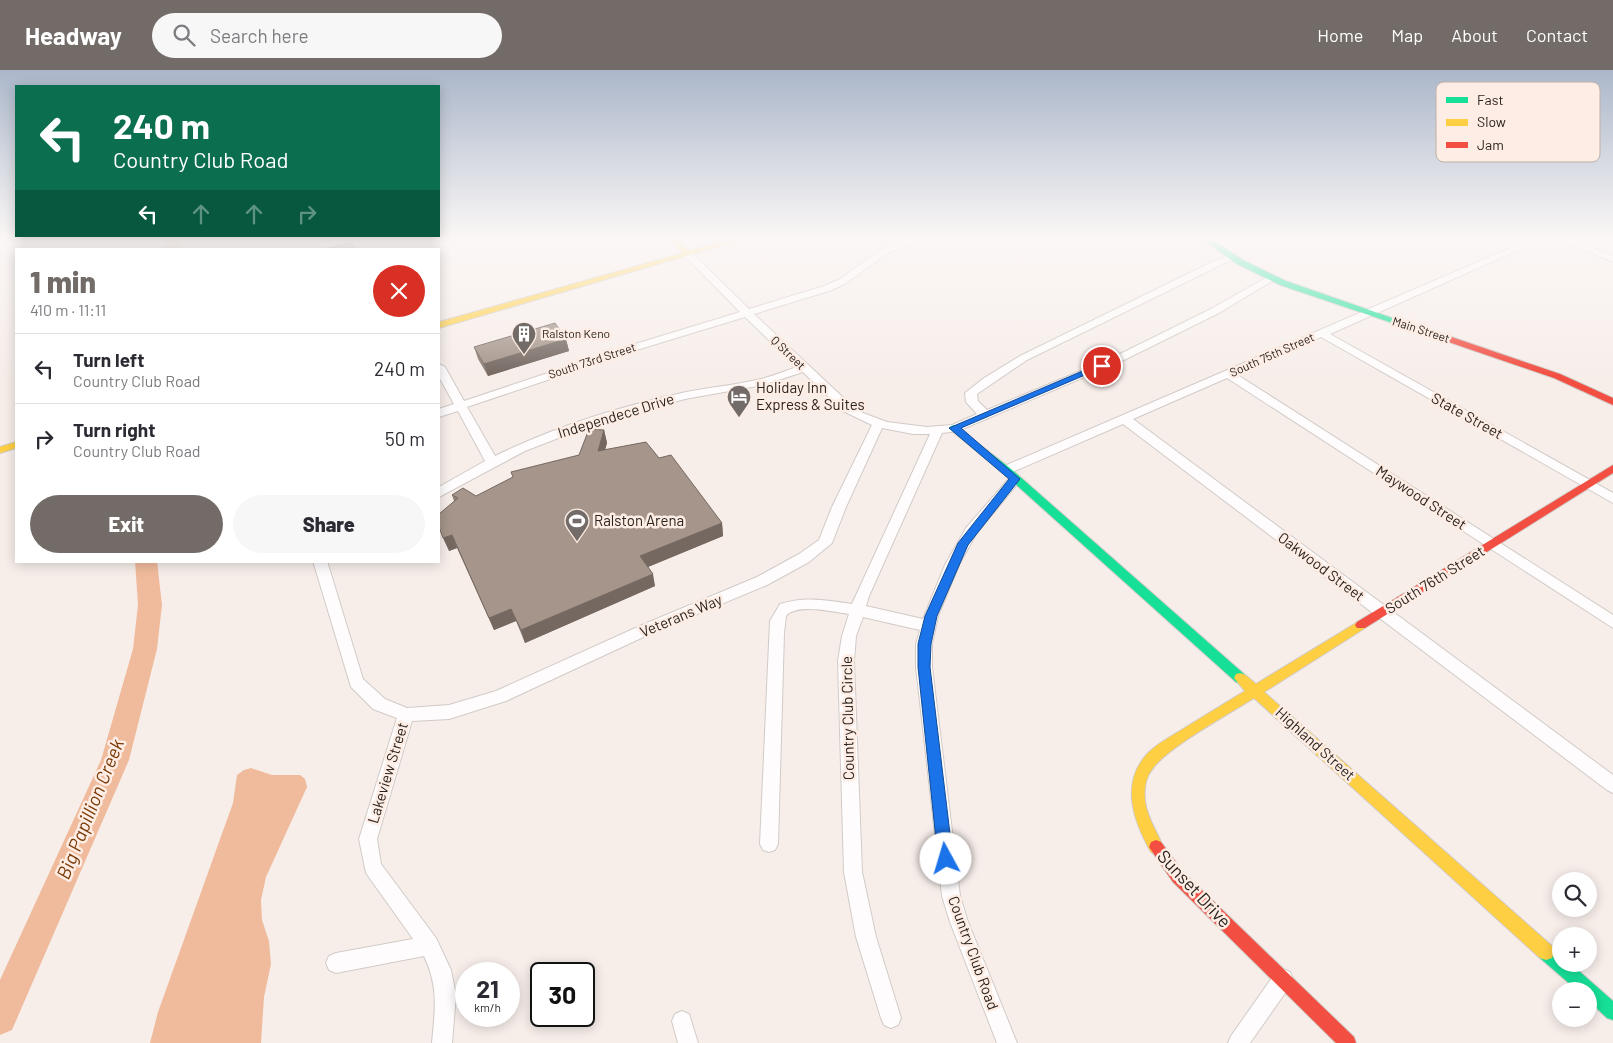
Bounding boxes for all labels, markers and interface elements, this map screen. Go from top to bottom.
search box [152,13,502,58]
text: Headway [25,21,122,50]
icon: search [170,21,198,49]
text: Search here [210,24,309,47]
text: Home [1317,24,1363,46]
text: Map [1391,24,1423,46]
text: About [1451,24,1498,46]
text: Contact [1526,24,1588,46]
legend [1436,82,1600,162]
text: Fast [1477,91,1503,108]
text: 240 m [113,104,210,146]
icon: left [30,105,95,170]
text: Slow [1477,113,1506,130]
text: Jam [1477,136,1504,153]
text: Country Club Road [113,146,288,172]
icon: left [134,200,162,228]
icon: ahead [187,200,215,228]
icon: ahead [240,200,268,228]
icon: right [293,200,321,228]
text: 1 min [30,263,96,299]
button: close [373,265,425,317]
text: 410 m · 11:11 [30,300,106,319]
street label: Main Street [1391,313,1452,345]
building icon: Ralston Keno [511,321,537,355]
place label: Ralston Keno [542,326,610,340]
street label: South 75th Street [1227,329,1316,379]
street label: Q Street [769,333,809,372]
street label: South 73rd Street [546,339,637,381]
pin [1081,345,1123,387]
text: Turn left [73,348,144,371]
icon: arrive [1088,352,1116,380]
icon: left [30,355,58,383]
text: 240 m [374,357,425,380]
text: Country Club Road [73,371,201,390]
place label: Holiday Inn Express & Suites [756,378,865,413]
hotel icon: Holiday Inn Express & Suites [726,384,752,418]
street label: State Street [1429,388,1506,442]
street label: Independece Drive [555,389,676,441]
text: Turn right [73,418,155,441]
icon: right [30,425,58,453]
text: 50 m [385,427,425,450]
text: Country Club Road [73,441,201,460]
street label: Maywood Street [1373,461,1470,533]
button: Exit [30,495,223,553]
button: Share [233,495,425,553]
sports icon: Ralston Arena [564,508,590,542]
place label: Ralston Arena [594,511,684,529]
street label: Oakwood Street [1275,528,1368,605]
street label: South 76th Street [1381,541,1488,617]
street label: Veterans Way [637,590,724,640]
street label: Country Club Circle [837,656,857,780]
street label: Highland Street [1272,703,1359,784]
street label: Lakeview Street [363,720,411,825]
water label: Big Papillion Creek [51,735,128,882]
position arrow [919,832,971,884]
street label: Sunset Drive [1153,845,1236,932]
map controls [1552,872,1597,1027]
button: search [1552,872,1597,917]
street label: Country Club Road [945,893,1003,1012]
button: + [1552,927,1597,972]
speed limit sign: 30 [530,962,595,1027]
text: 21 [476,973,499,1003]
button: − [1552,982,1597,1027]
text: km/h [474,1000,501,1014]

